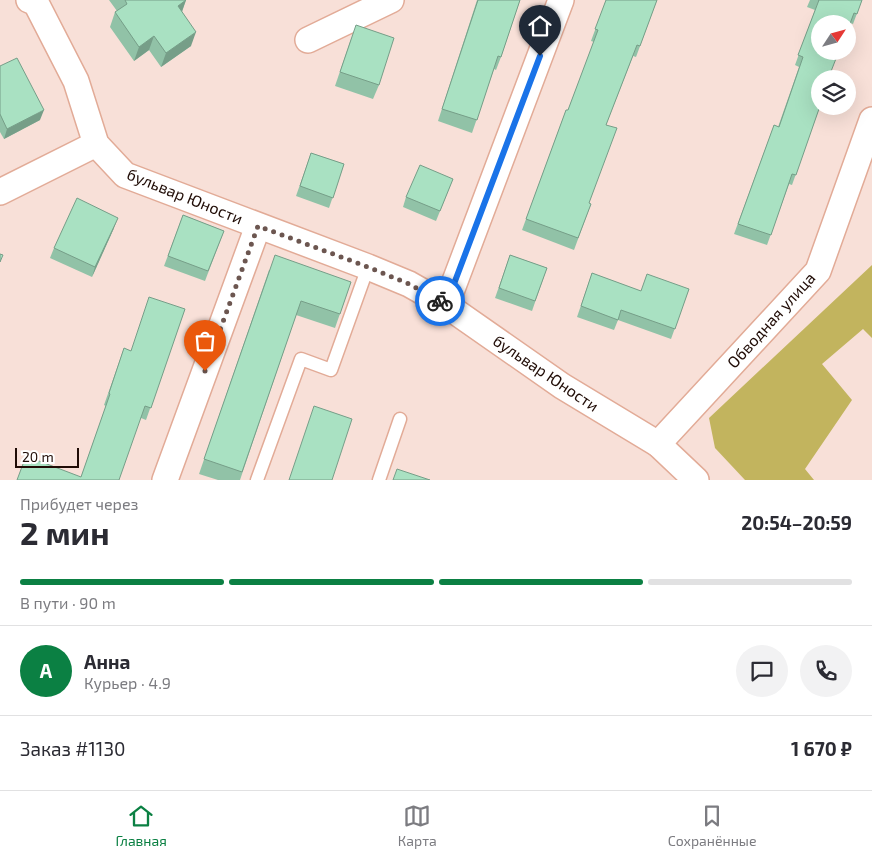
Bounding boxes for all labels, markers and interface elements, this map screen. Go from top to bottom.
pin [519,5,561,56]
icon: home [526,12,554,40]
north arrow [811,15,856,60]
map controls [811,15,856,115]
button: layers [811,70,856,115]
street label: бульвар Юности [124,164,246,228]
street label: Обводная улица [723,268,819,372]
courier [415,276,465,326]
icon: bike [426,287,454,315]
pin [184,320,226,371]
icon: bag [191,327,219,355]
street label: бульвар Юности [489,330,603,416]
scale bar [15,445,79,468]
text: 20 m [22,448,54,465]
text: Прибудет через [20,494,138,513]
text: 20:54–20:59 [741,511,852,534]
text: 2 мин [20,513,110,551]
text: В пути · 90 m [20,593,116,612]
button: chat [736,645,788,697]
button: phone [800,645,852,697]
text: Анна [84,650,130,673]
text: А [40,659,52,682]
text: Курьер · 4.9 [84,673,171,692]
text: Заказ #1130 [20,737,125,760]
text: 1 670 ₽ [791,737,852,760]
tab: Главная [116,802,167,849]
tab: Карта [398,802,437,849]
tab: Сохранённые [668,802,756,849]

